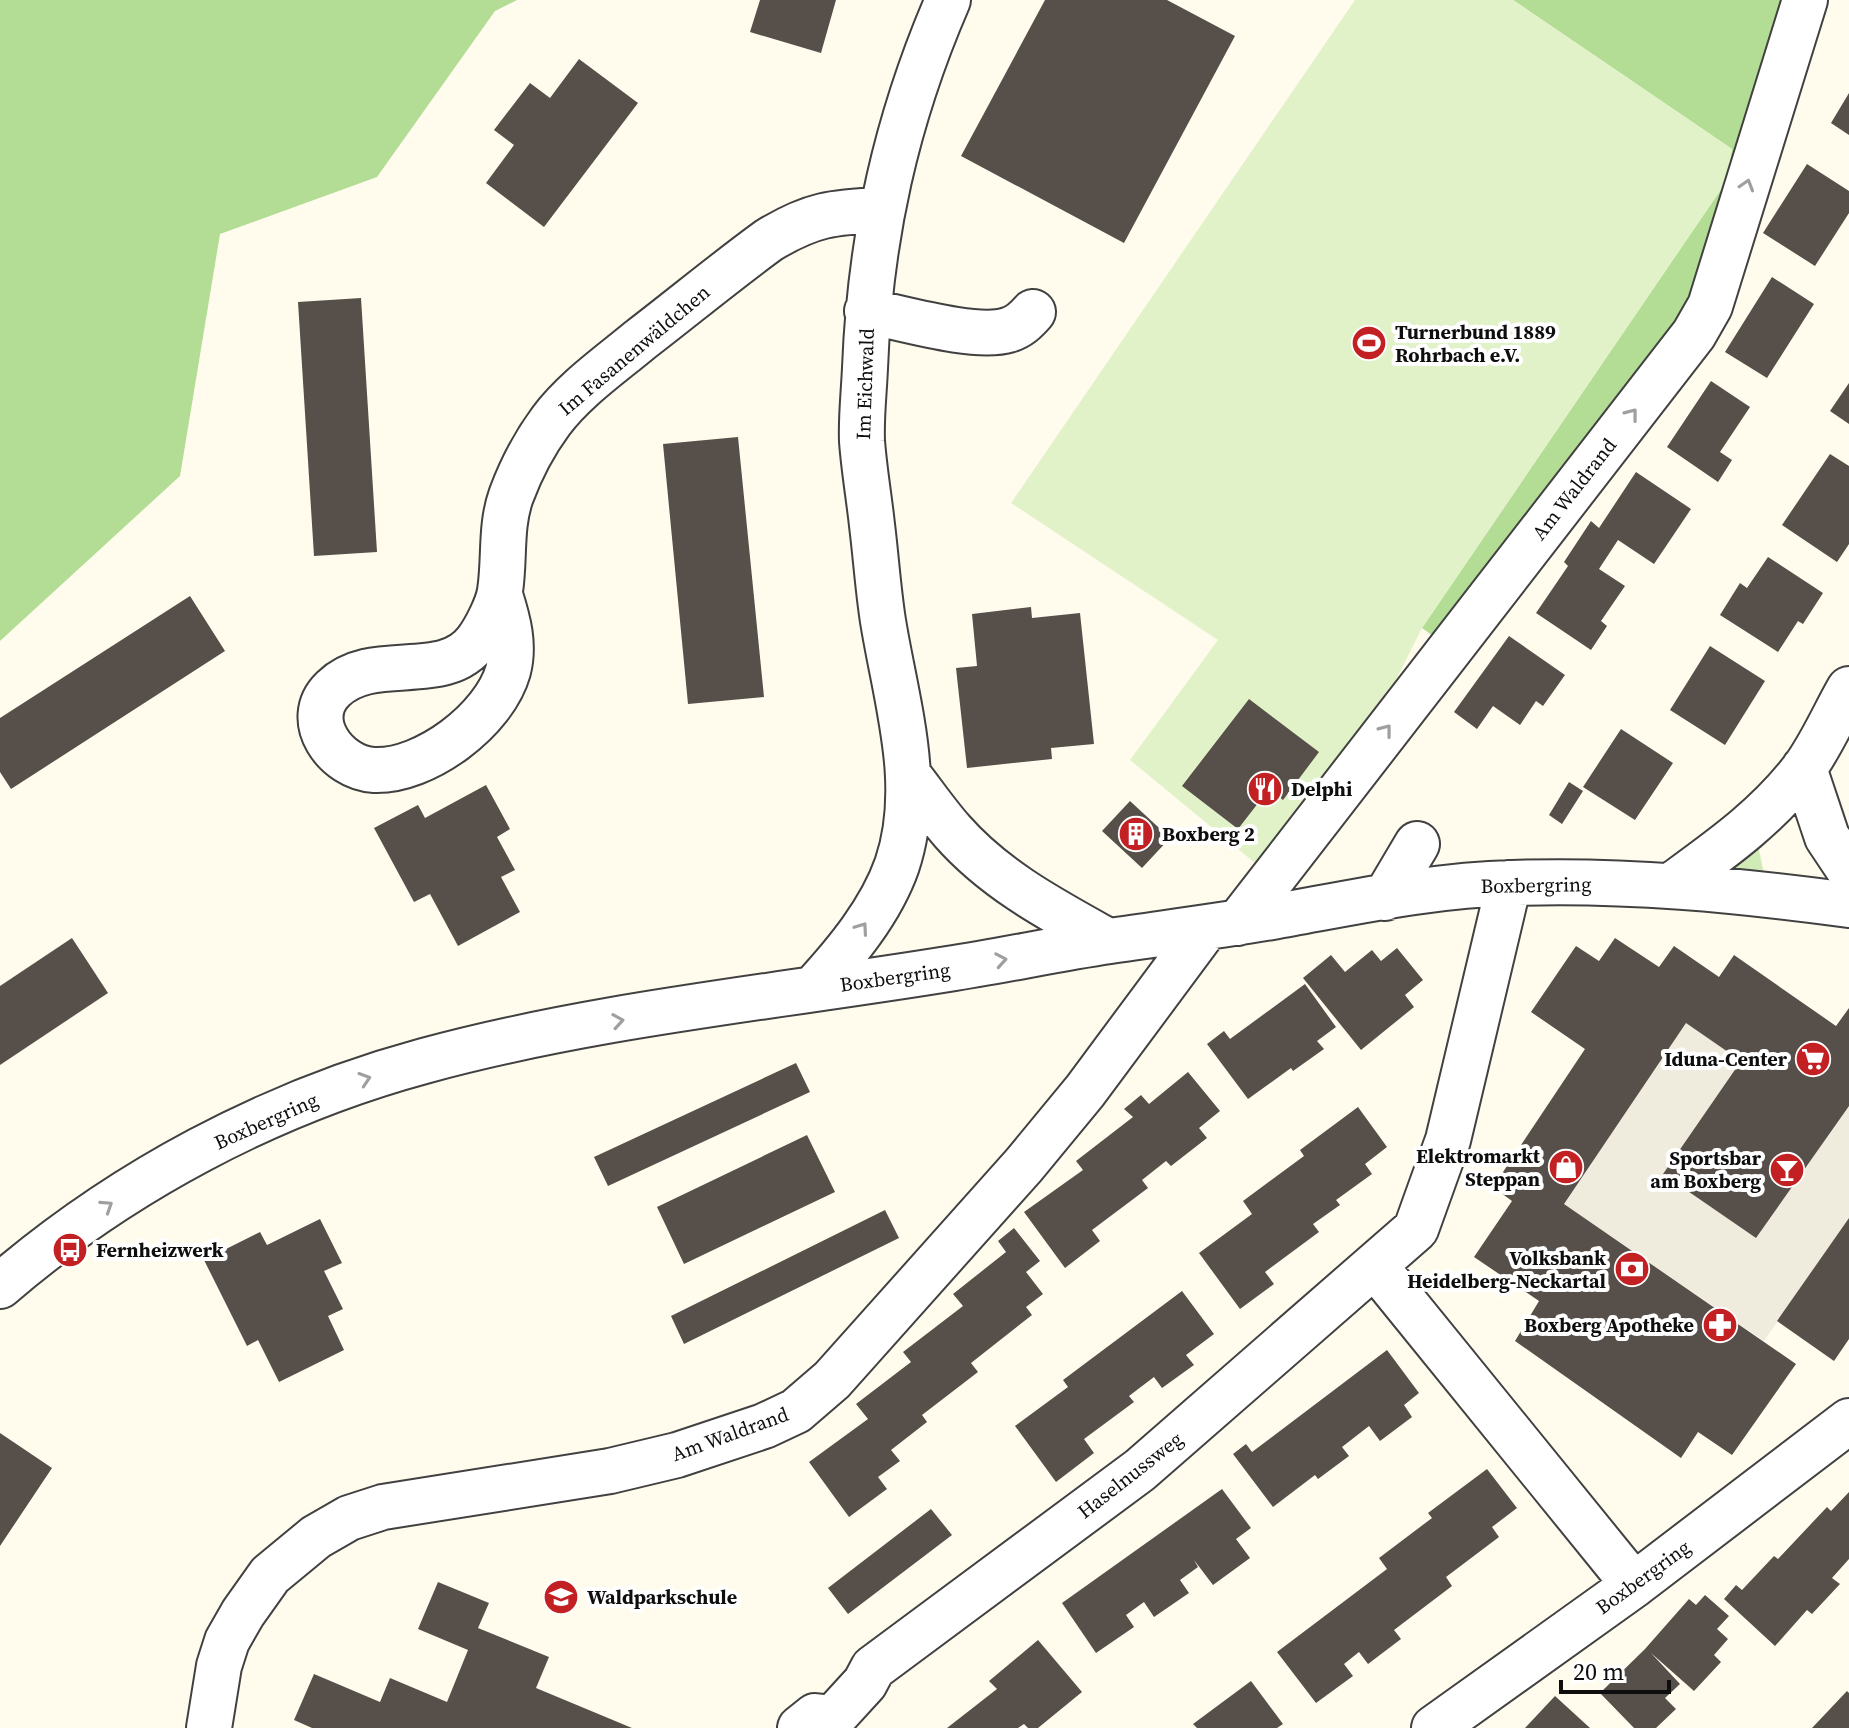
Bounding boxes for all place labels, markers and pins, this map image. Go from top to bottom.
place label: Turnerbund 1889 Rohrbach e.V. [1395,318,1556,369]
sports icon: Turnerbund 1889 Rohrbach e.V. [1350,324,1388,362]
restaurant icon: Delphi [1246,770,1284,808]
place label: Delphi [1291,775,1352,803]
building icon: Boxberg 2 [1117,815,1155,853]
place label: Boxberg 2 [1162,820,1255,848]
supermarket icon: Iduna-Center [1794,1040,1832,1078]
place label: Iduna-Center [1664,1045,1788,1073]
place label: Elektromarkt Steppan [1416,1142,1541,1193]
place label: Sportsbar am Boxberg [1650,1144,1762,1195]
shop icon: Elektromarkt Steppan [1547,1148,1585,1186]
bar icon: Sportsbar am Boxberg [1768,1151,1806,1189]
bus stop icon: Fernheizwerk [51,1231,89,1269]
place label: Fernheizwerk [96,1236,224,1264]
place label: Volksbank Heidelberg-Neckartal [1407,1244,1606,1295]
bank icon: Volksbank Heidelberg-Neckartal [1613,1250,1651,1288]
pharmacy icon: Boxberg Apotheke [1701,1306,1739,1344]
place label: Boxberg Apotheke [1524,1311,1694,1339]
school or university icon: Waldparkschule [542,1578,580,1616]
place label: Waldparkschule [587,1583,737,1611]

